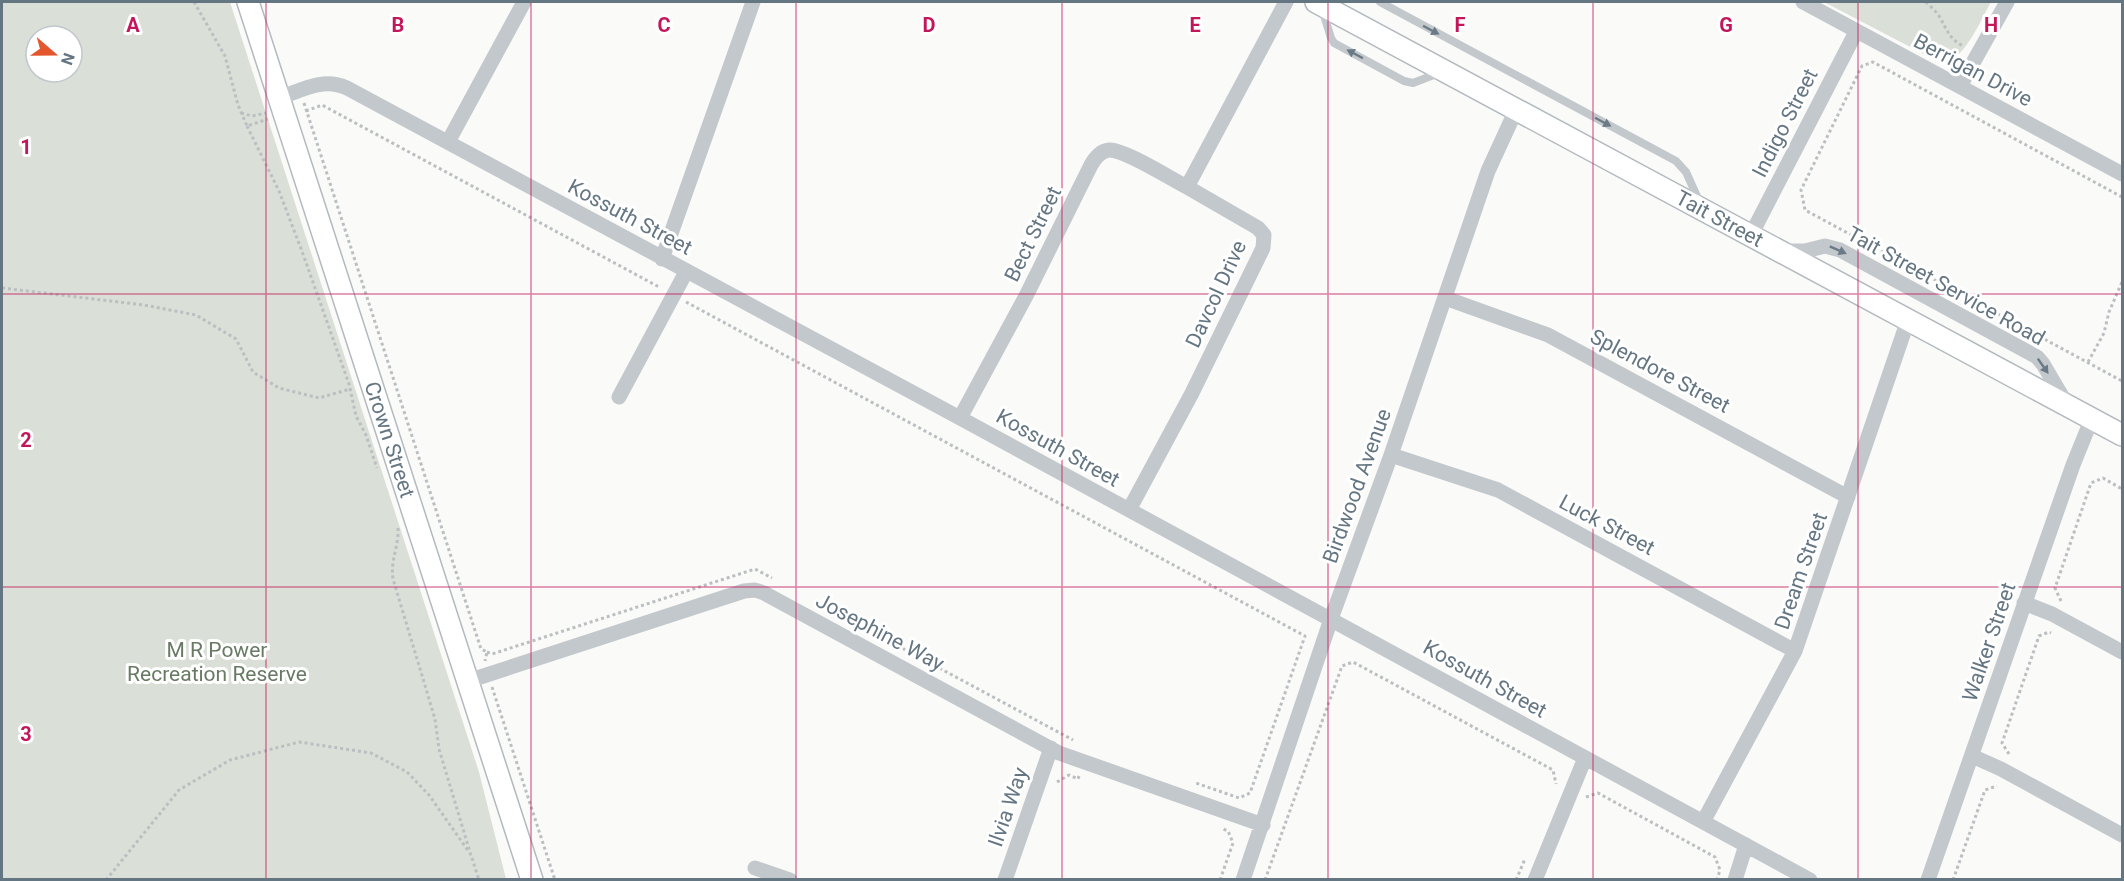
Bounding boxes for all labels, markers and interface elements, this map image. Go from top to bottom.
text: A [126,13,140,37]
text: B [392,13,404,37]
text: C [657,13,671,37]
text: D [923,13,936,37]
text: E [1189,13,1201,37]
text: F [1455,13,1466,37]
text: G [1719,13,1733,37]
text: H [1984,13,1998,37]
north arrow [24,24,84,84]
one-way arrow [1423,25,1440,35]
street label: Berrigan Drive [1910,29,2036,111]
one-way arrow [1346,49,1363,59]
text: N [57,50,78,68]
street label: Indigo Street [1747,65,1823,181]
one-way arrow [1594,117,1611,127]
text: 1 [20,135,32,159]
street label: Kossuth Street [564,174,696,260]
street label: Bect Street [1000,182,1066,285]
street label: Tait Street [1672,186,1767,252]
street label: Tait Street Service Road [1843,222,2049,350]
street label: Davcol Drive [1181,237,1251,351]
one-way arrow [1829,246,1847,255]
street label: Splendore Street [1586,324,1734,418]
one-way arrow [2037,358,2049,374]
street label: Crown Street [360,379,420,501]
street label: Kossuth Street [992,404,1124,492]
street label: Birdwood Avenue [1318,406,1396,566]
text: 2 [20,428,32,452]
street label: Luck Street [1555,490,1659,560]
street label: Dream Street [1770,509,1832,633]
street label: Walker Street [1957,579,2021,705]
street label: Josephine Way [812,588,948,676]
street label: Kossuth Street [1419,635,1551,723]
park label: M R Power Recreation Reserve [127,638,307,686]
text: 3 [20,722,32,746]
street label: Ilvia Way [983,764,1033,850]

